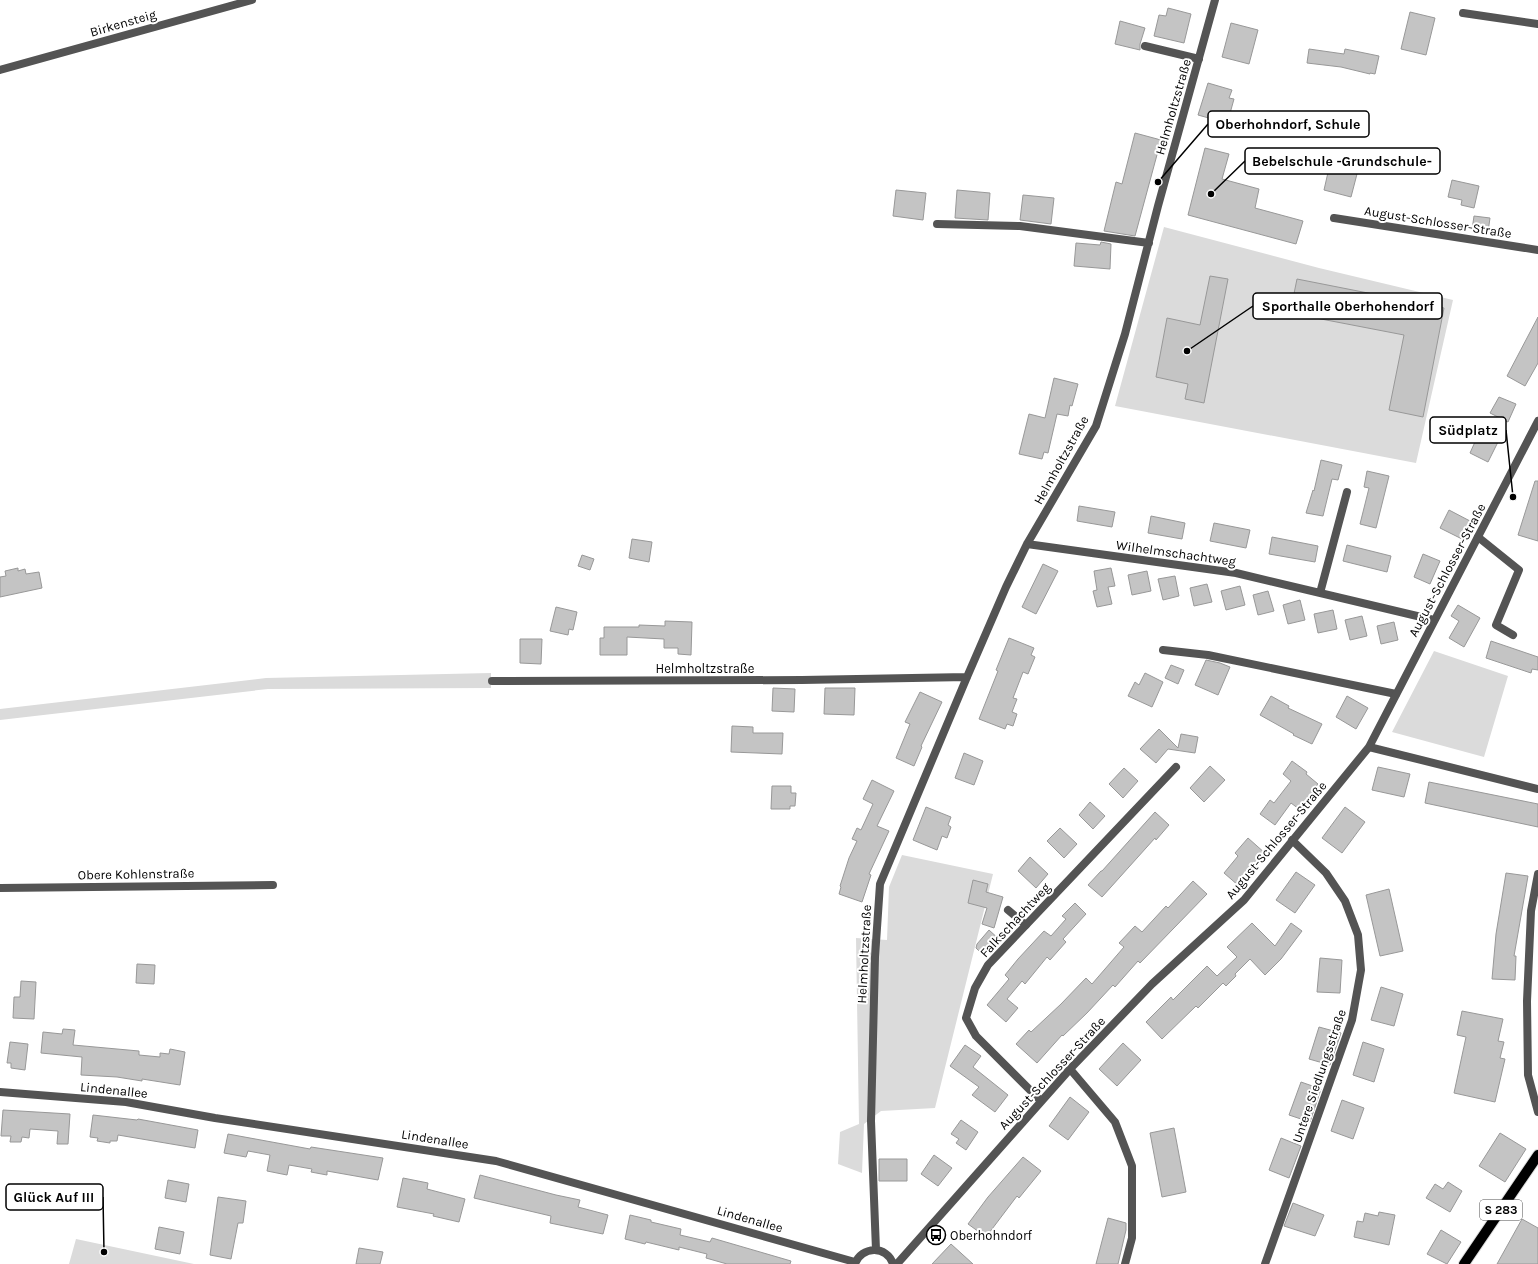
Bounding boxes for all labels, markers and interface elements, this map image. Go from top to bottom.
street label: Birkensteig [88,6,158,40]
street label: Helmholtzstraße [1152,57,1194,157]
callout: Oberhohndorf, Schule [1208,111,1369,137]
text: Oberhohndorf, Schule [1216,116,1360,133]
callout: Bebelschule -Grundschule- [1245,148,1440,174]
text: Bebelschule -Grundschule- [1252,153,1432,170]
street label: August-Schlosser-Straße [1363,203,1513,241]
callout: Sporthalle Oberhohendorf [1253,293,1442,319]
text: Sporthalle Oberhohendorf [1262,298,1435,315]
street label: Helmholtzstraße [1030,413,1092,507]
callout: Südplatz [1430,417,1506,443]
text: Südplatz [1438,422,1498,439]
street label: August-Schlosser-Straße [1405,501,1489,639]
street label: Wilhelmschachtweg [1115,537,1238,569]
street label: Helmholtzstraße [655,661,755,676]
street label: August-Schlosser-Straße [1222,778,1330,902]
street label: Obere Kohlenstraße [78,865,195,883]
street label: Falkschachtweg [977,879,1054,960]
street label: Helmholtzstraße [854,904,874,1004]
street label: Untere Siedlungsstraße [1289,1007,1349,1145]
street label: August-Schlosser-Straße [996,1013,1108,1133]
street label: Lindenallee [79,1079,149,1101]
street label: Lindenallee [400,1126,470,1152]
callout: Glück Auf III [6,1184,103,1210]
text: Glück Auf III [14,1189,94,1206]
road number: S 283 [1480,1200,1522,1220]
street label: Lindenallee [715,1202,785,1236]
bus stop icon: Oberhohndorf [925,1224,947,1246]
place label: Oberhohndorf [950,1228,1033,1243]

